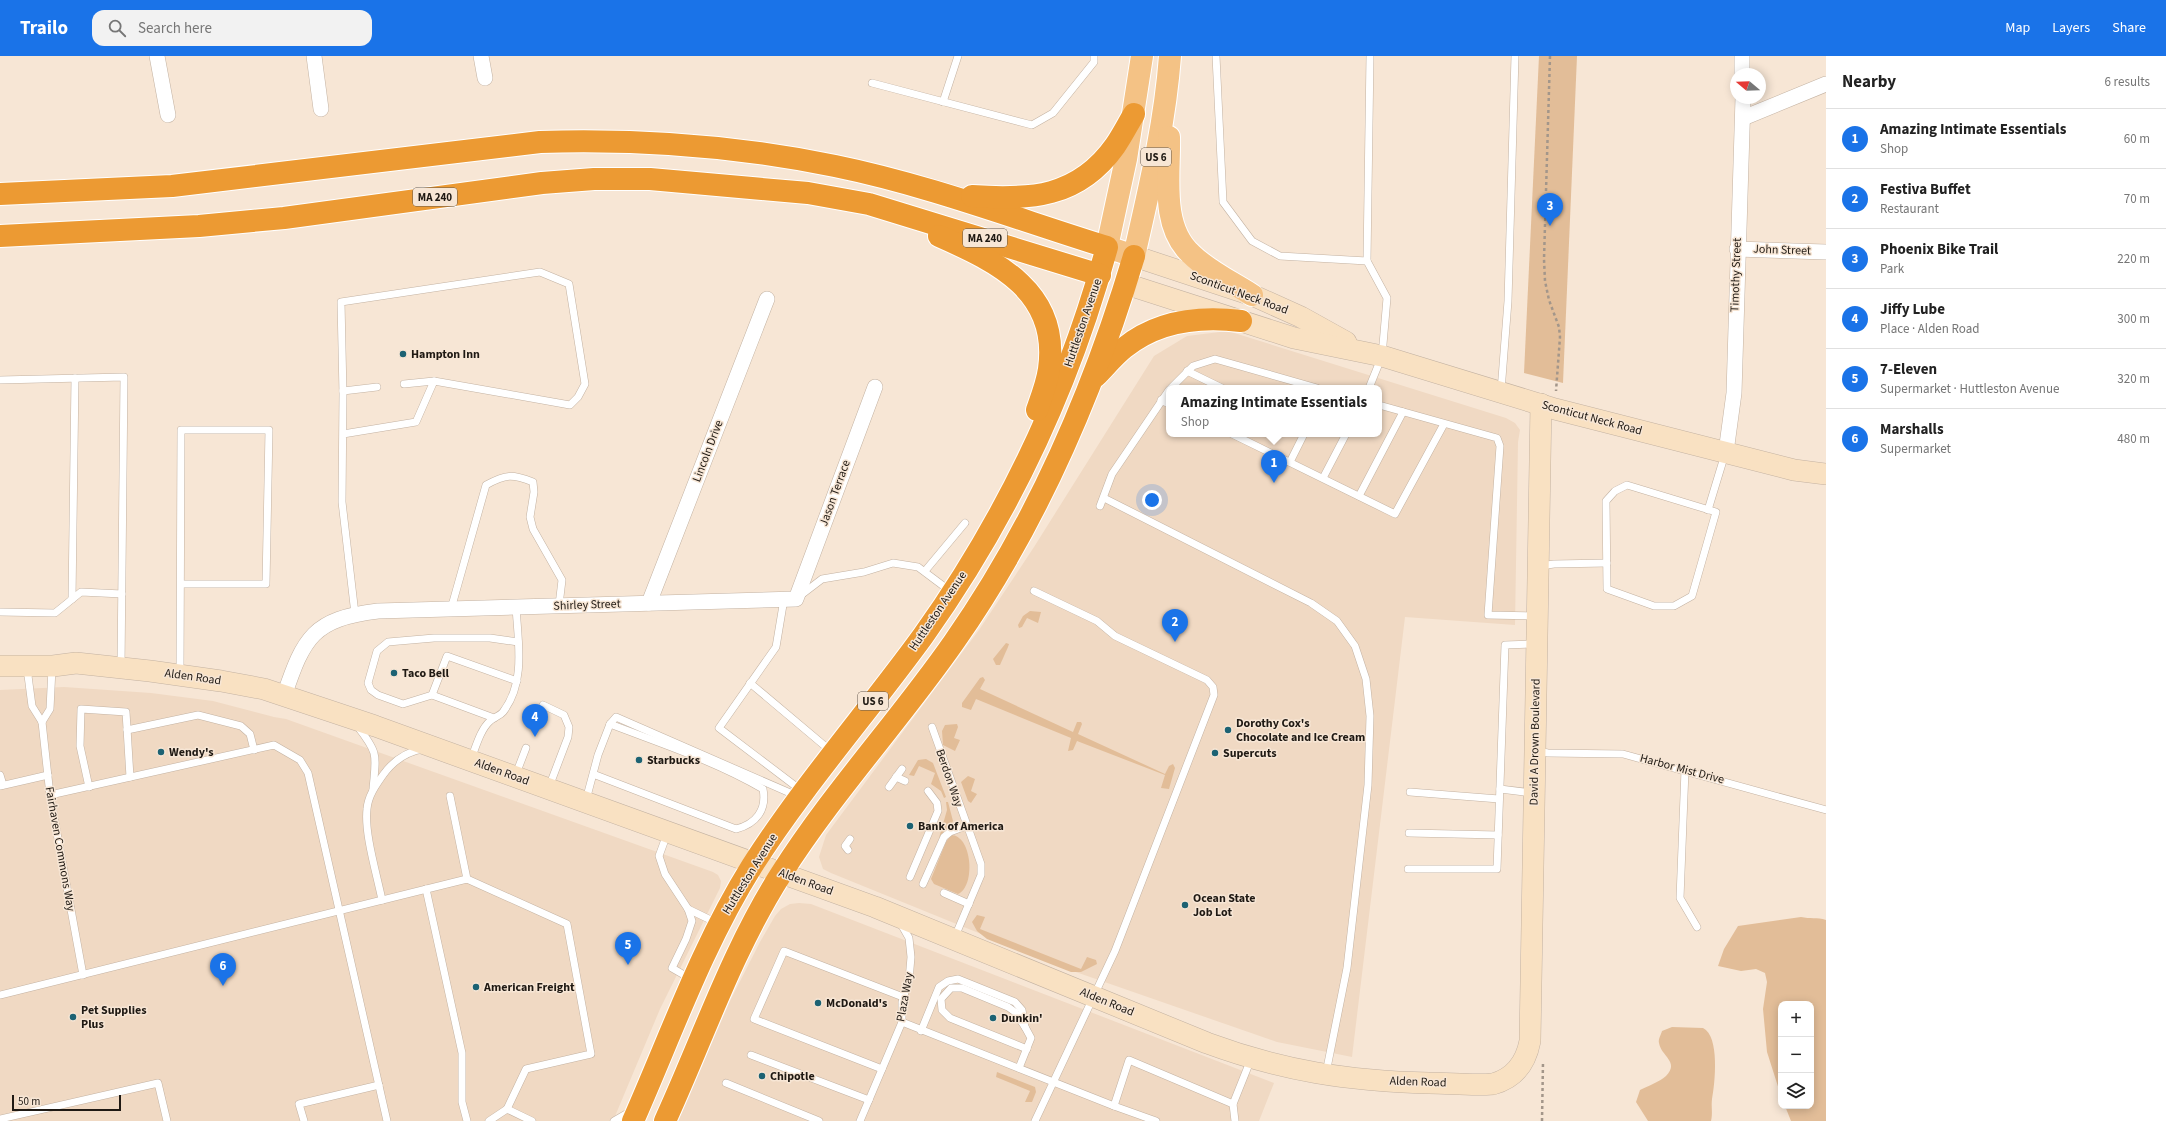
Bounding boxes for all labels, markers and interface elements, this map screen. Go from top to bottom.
search box [92,10,372,46]
text: Trailo [20,15,68,42]
icon: search [106,17,128,39]
text: Search here [138,18,212,39]
text: Map [2005,18,2030,38]
text: Layers [2052,18,2090,38]
text: Share [2112,18,2146,38]
north arrow [1730,68,1766,104]
text: Nearby [1842,70,1896,94]
text: 6 results [2105,73,2150,91]
text: Amazing Intimate Essentials [1880,119,2066,140]
text: 1 [1852,130,1858,148]
text: 60 m [2124,130,2150,148]
text: Shop [1880,140,1908,158]
road number: US 6 [1141,148,1171,166]
text: Festiva Buffet [1880,179,1971,200]
road number: MA 240 [413,188,457,206]
text: 2 [1852,190,1858,208]
text: 70 m [2124,190,2150,208]
pin: 3 [1537,193,1563,226]
text: Restaurant [1880,200,1939,218]
road number: MA 240 [963,229,1007,247]
street label: Timothy Street [1726,238,1746,312]
text: Phoenix Bike Trail [1880,239,1998,260]
street label: John Street [1753,240,1811,260]
text: 3 [1852,250,1858,268]
text: 220 m [2117,250,2150,268]
text: Park [1880,260,1904,278]
street label: Sconticut Neck Road [1187,267,1291,319]
street label: Huttleston Avenue [1060,277,1106,369]
text: Jiffy Lube [1880,299,1945,320]
text: 4 [1852,310,1858,328]
text: 300 m [2117,310,2150,328]
text: Place · Alden Road [1880,320,1979,338]
place label: Hampton Inn [411,346,480,363]
marker: Hampton Inn [398,349,408,359]
text: 7-Eleven [1880,359,1937,380]
text: 5 [1852,370,1858,388]
text: 320 m [2117,370,2150,388]
text: Supermarket · Huttleston Avenue [1880,380,2059,398]
popup [1166,385,1382,437]
text: Amazing Intimate Essentials [1181,392,1367,413]
street label: Sconticut Neck Road [1540,396,1644,440]
text: Shop [1181,413,1209,431]
street label: Lincoln Drive [688,418,728,484]
text: Marshalls [1880,419,1944,440]
text: 6 [1852,430,1858,448]
text: 480 m [2117,430,2150,448]
text: Supermarket [1880,440,1951,458]
pin: 1 [1261,450,1287,483]
street label: Jason Terrace [815,458,855,528]
your location [1142,490,1162,510]
street label: Huttleston Avenue [905,568,971,654]
street label: Shirley Street [553,595,621,615]
pin: 2 [1162,609,1188,642]
street label: Alden Road [164,665,222,689]
place label: Taco Bell [402,665,449,682]
marker: Taco Bell [389,668,399,678]
street label: David A Drown Boulevard [1525,679,1545,805]
road number: US 6 [858,692,888,710]
pin: 4 [522,704,548,737]
place label: Dorothy Cox's Chocolate and Ice Cream [1236,715,1365,746]
marker: Dorothy Cox's Chocolate and Ice Cream [1223,725,1233,735]
place label: Wendy's [169,744,214,761]
place label: Supercuts [1223,745,1276,762]
marker: Wendy's [156,747,166,757]
street label: Berdon Way [931,747,967,810]
marker: Supercuts [1210,748,1220,758]
street label: Harbor Mist Drive [1638,750,1726,788]
place label: Starbucks [647,752,700,769]
street label: Alden Road [472,754,532,790]
marker: Starbucks [634,755,644,765]
street label: Fairhaven Commons Way [41,785,79,913]
place label: Bank of America [918,818,1004,835]
marker: Bank of America [905,821,915,831]
street label: Huttleston Avenue [718,830,782,918]
street label: Alden Road [776,864,836,900]
place label: Ocean State Job Lot [1193,890,1256,921]
marker: Ocean State Job Lot [1180,900,1190,910]
pin: 5 [615,932,641,965]
pin: 6 [210,953,236,986]
street label: Plaza Way [892,970,918,1023]
place label: American Freight [483,979,575,996]
marker: American Freight [471,982,481,992]
street label: Alden Road [1077,983,1137,1021]
place label: McDonald's [826,995,887,1012]
marker: McDonald's [813,998,823,1008]
map controls [1778,1001,1814,1109]
button: + [1778,1001,1814,1037]
place label: Pet Supplies Plus [81,1002,147,1033]
place label: Dunkin' [1001,1010,1043,1027]
marker: Pet Supplies Plus [68,1012,78,1022]
marker: Dunkin' [988,1013,998,1023]
button: − [1778,1037,1814,1073]
place label: Chipotle [770,1068,815,1085]
marker: Chipotle [757,1071,767,1081]
street label: Alden Road [1389,1073,1447,1091]
button: layers [1778,1073,1814,1109]
scale bar [12,1093,121,1112]
text: 50 m [18,1094,40,1109]

